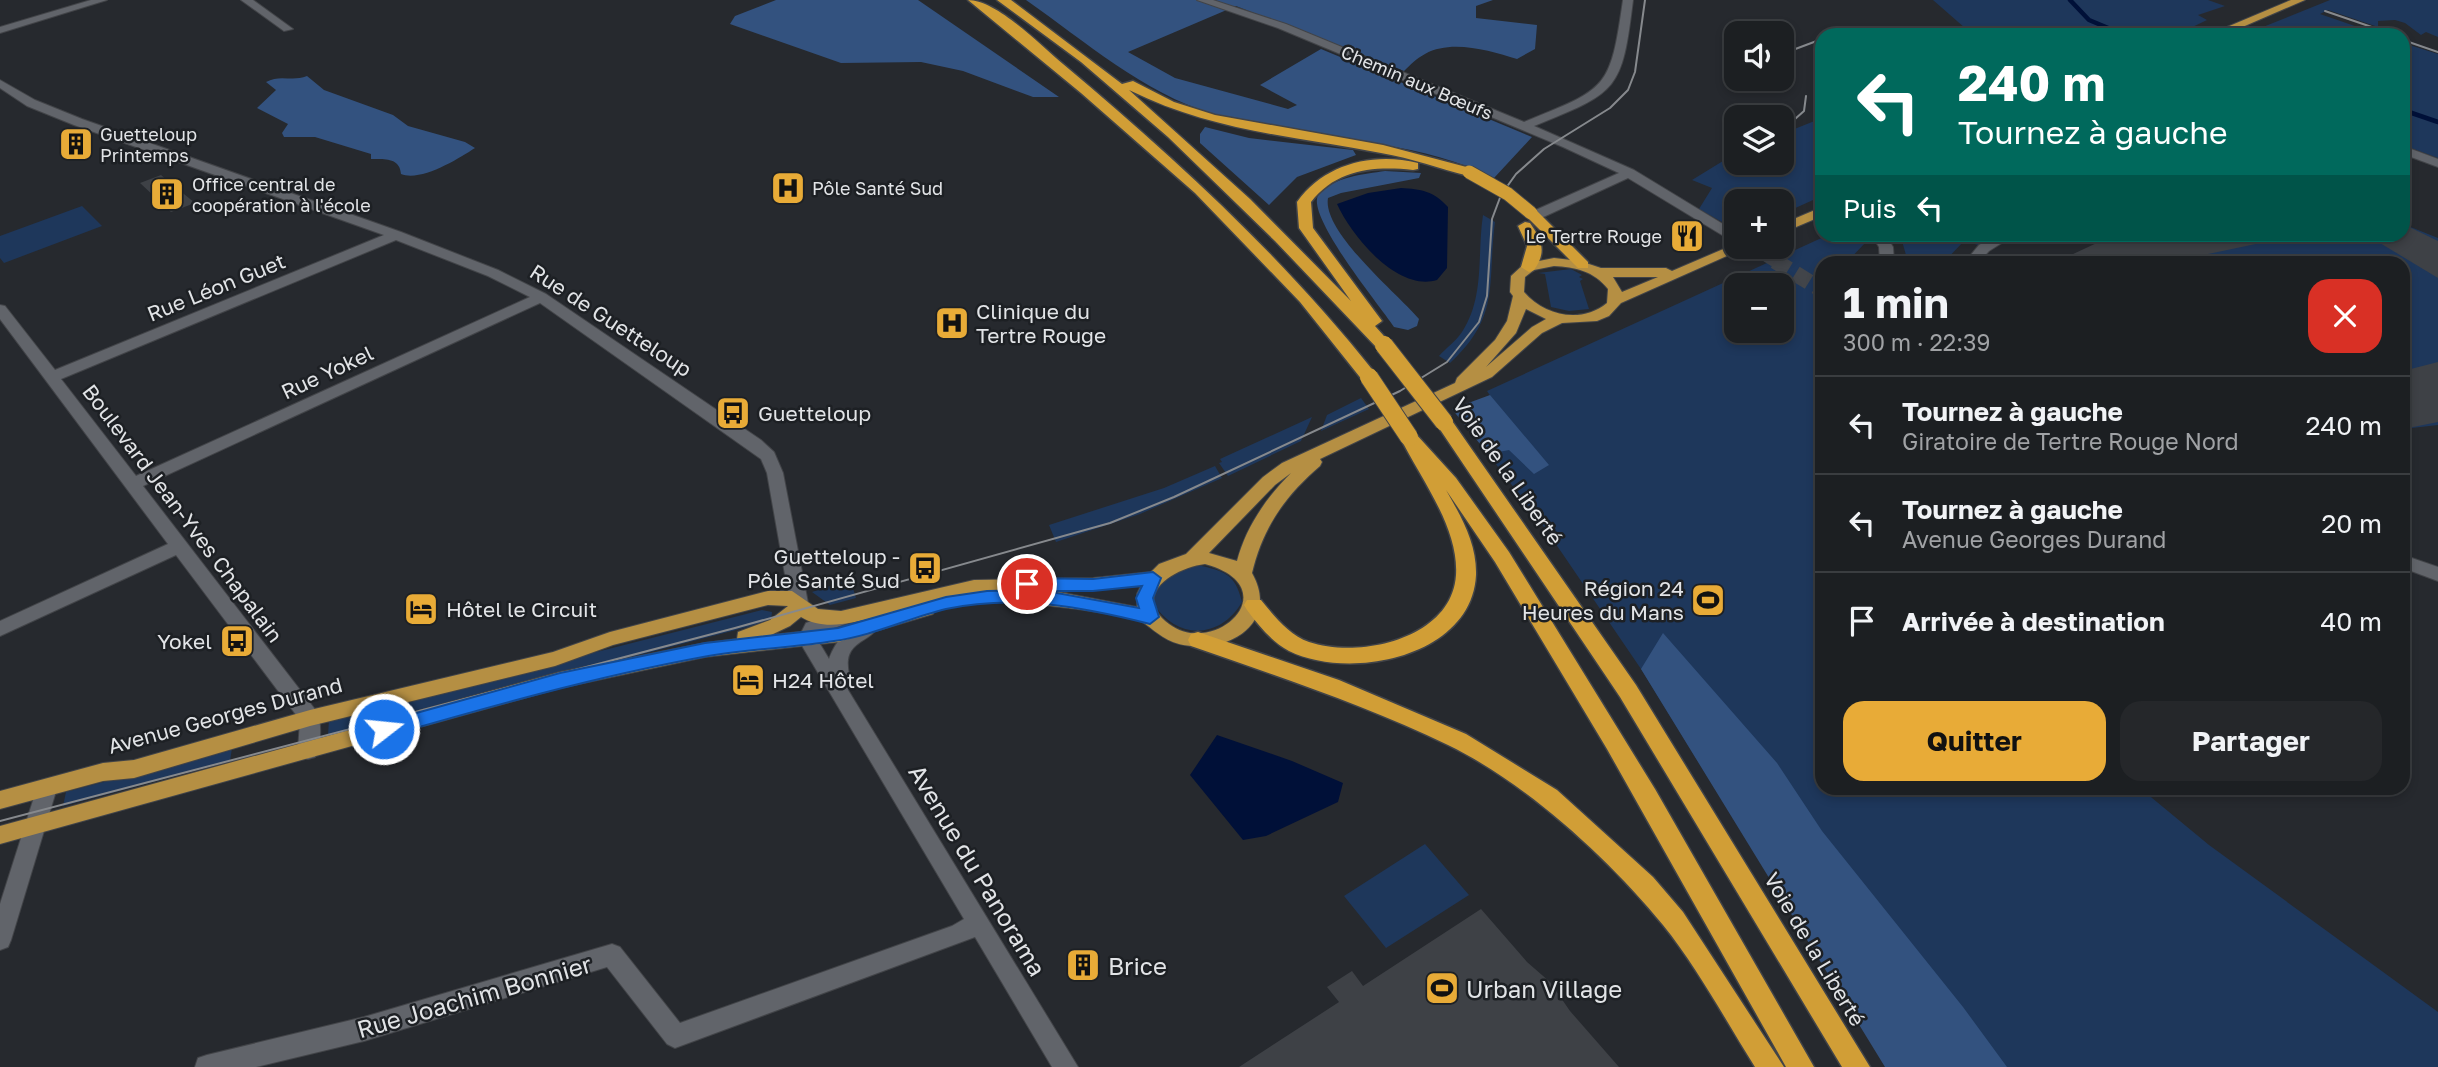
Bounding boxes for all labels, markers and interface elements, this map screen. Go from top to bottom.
map controls [1724,21,1794,343]
button: sound [1724,21,1794,91]
street label: Chemin aux Bœufs [1338,40,1496,124]
text: 240 m [1958,53,2106,112]
icon: left [1843,56,1934,147]
button: layers [1724,105,1794,175]
text: Tournez à gauche [1958,113,2227,151]
place label: Guetteloup Printemps [100,123,197,166]
building icon: Guetteloup Printemps [57,125,95,163]
hospital icon: Pôle Santé Sud [769,169,807,207]
place label: Office central de coopération à l'école [192,173,371,216]
building icon: Office central de coopération à l'école [148,175,186,213]
place label: Pôle Santé Sud [812,177,943,199]
button: + [1724,189,1794,259]
icon: left [1911,189,1949,227]
text: Puis [1843,193,1897,224]
restaurant icon: Le Tertre Rouge [1668,217,1706,255]
place label: Le Tertre Rouge [1525,225,1662,247]
street label: Rue Léon Guet [143,247,289,327]
street label: Rue de Guetteloup [525,258,697,382]
button: − [1724,273,1794,343]
text: 1 min [1843,277,1949,327]
button: close [2308,279,2382,353]
place label: Clinique du Tertre Rouge [976,298,1106,348]
hospital icon: Clinique du Tertre Rouge [933,304,971,342]
text: 300 m · 22:39 [1843,328,1990,356]
street label: Rue Yokel [277,339,377,405]
street label: Boulevard Jean-Yves Chapalain [77,379,289,647]
street label: Voie de la Liberté [1447,392,1569,550]
bus stop icon: Guetteloup [714,394,752,432]
text: Tournez à gauche [1902,396,2123,427]
place label: Guetteloup [758,400,871,426]
icon: left [1843,406,1881,444]
text: 240 m [2305,410,2382,441]
text: Giratoire de Tertre Rouge Nord [1902,427,2239,455]
text: Tournez à gauche [1902,494,2123,525]
icon: left [1843,504,1881,542]
text: 20 m [2321,508,2382,539]
text: Avenue Georges Durand [1902,525,2167,553]
place label: Guetteloup - Pôle Santé Sud [747,543,900,593]
bus stop icon: Guetteloup - Pôle Santé Sud [906,549,944,587]
pin [997,554,1057,614]
icon: arrive [1008,565,1046,603]
place label: Région 24 Heures du Mans [1522,575,1684,625]
sports icon: Région 24 Heures du Mans [1689,581,1727,619]
hotel icon: Hôtel le Circuit [402,590,440,628]
place label: Hôtel le Circuit [446,596,597,622]
icon: arrive [1843,602,1881,640]
text: Arrivée à destination [1902,606,2165,637]
text: 40 m [2321,606,2382,637]
bus stop icon: Yokel [218,622,256,660]
place label: Yokel [157,628,212,654]
hotel icon: H24 Hôtel [729,661,767,699]
place label: H24 Hôtel [772,667,874,693]
street label: Avenue Georges Durand [105,671,345,759]
position arrow [347,692,421,766]
button: Quitter [1843,701,2106,781]
button: Partager [2120,701,2382,781]
street label: Avenue du Panorama [903,759,1053,981]
street label: Voie de la Liberté [1759,868,1871,1030]
building icon: Brice [1064,946,1102,984]
street label: Rue Joachim Bonnier [353,949,595,1043]
place label: Brice [1108,951,1167,980]
sports icon: Urban Village [1423,969,1461,1007]
place label: Urban Village [1466,974,1622,1003]

